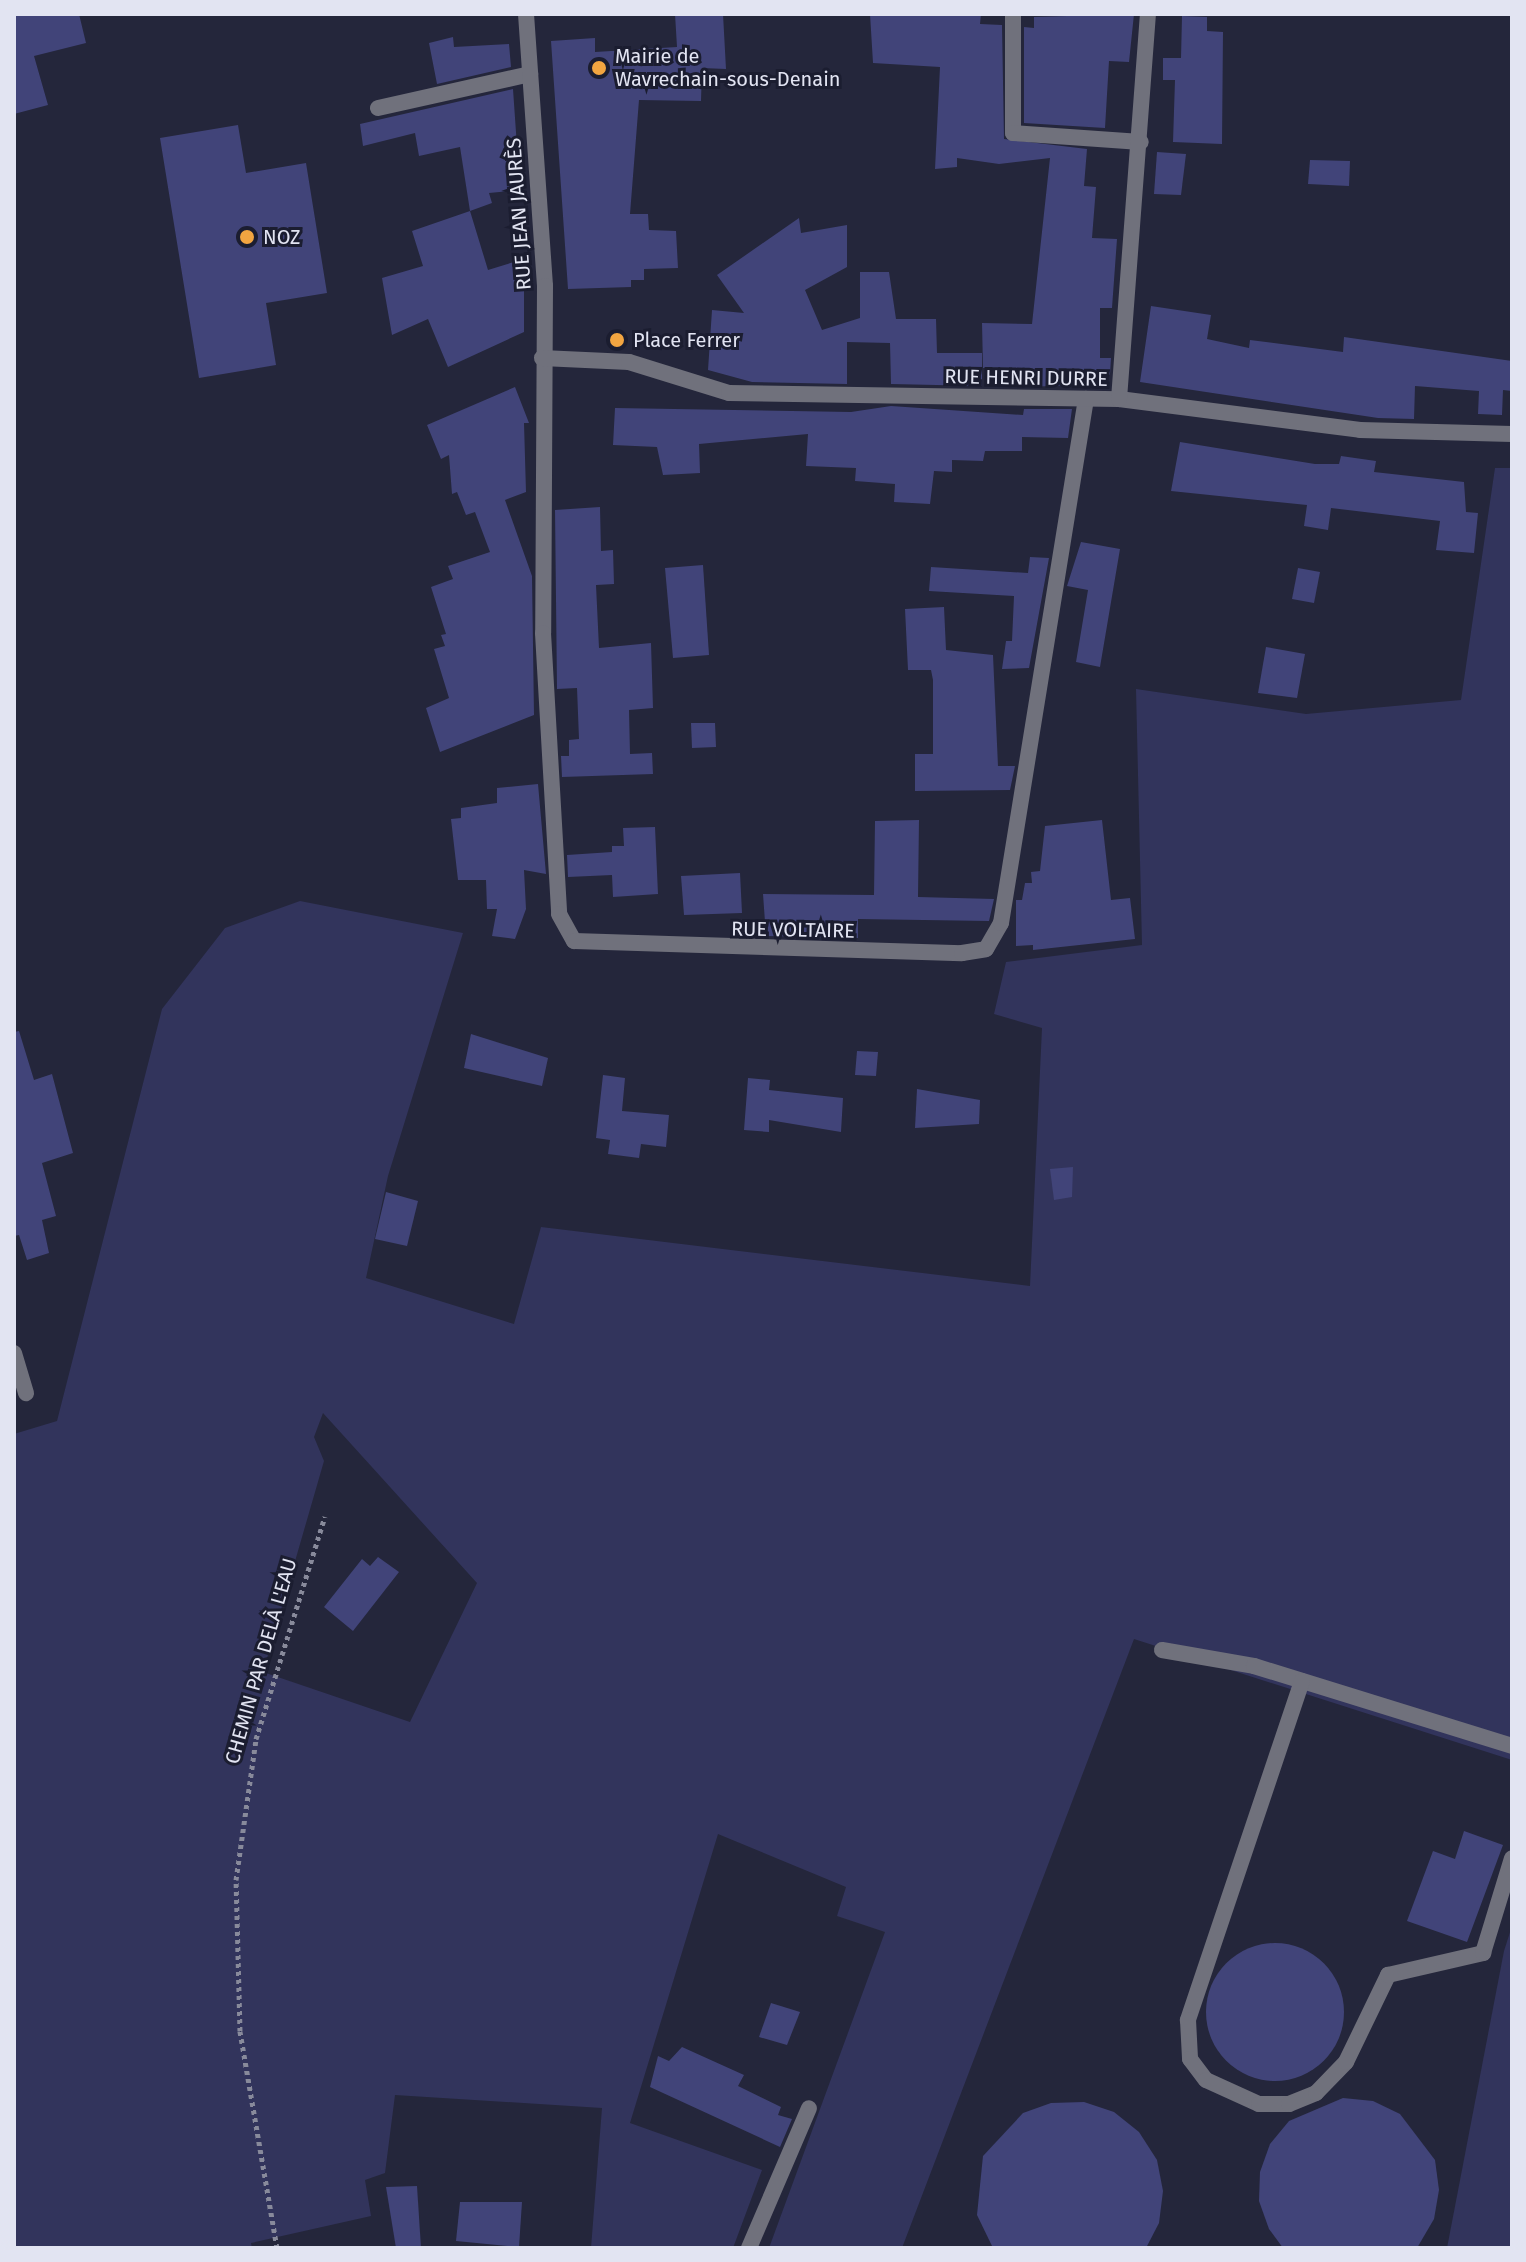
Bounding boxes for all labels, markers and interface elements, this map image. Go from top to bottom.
place label: Mairie de Wavrechain-sous-Denain [615,44,841,91]
marker: Mairie de Wavrechain-sous-Denain [590,59,608,77]
street label: RUE JEAN JAURÈS [502,137,536,291]
place label: NOZ [263,225,300,249]
marker: NOZ [238,228,256,246]
place label: Place Ferrer [633,328,740,352]
marker: Place Ferrer [608,331,626,349]
street label: RUE HENRI DURRE [944,365,1108,391]
street label: RUE VOLTAIRE [731,917,855,943]
street label: CHEMIN PAR DELÀ L'EAU [220,1555,302,1767]

